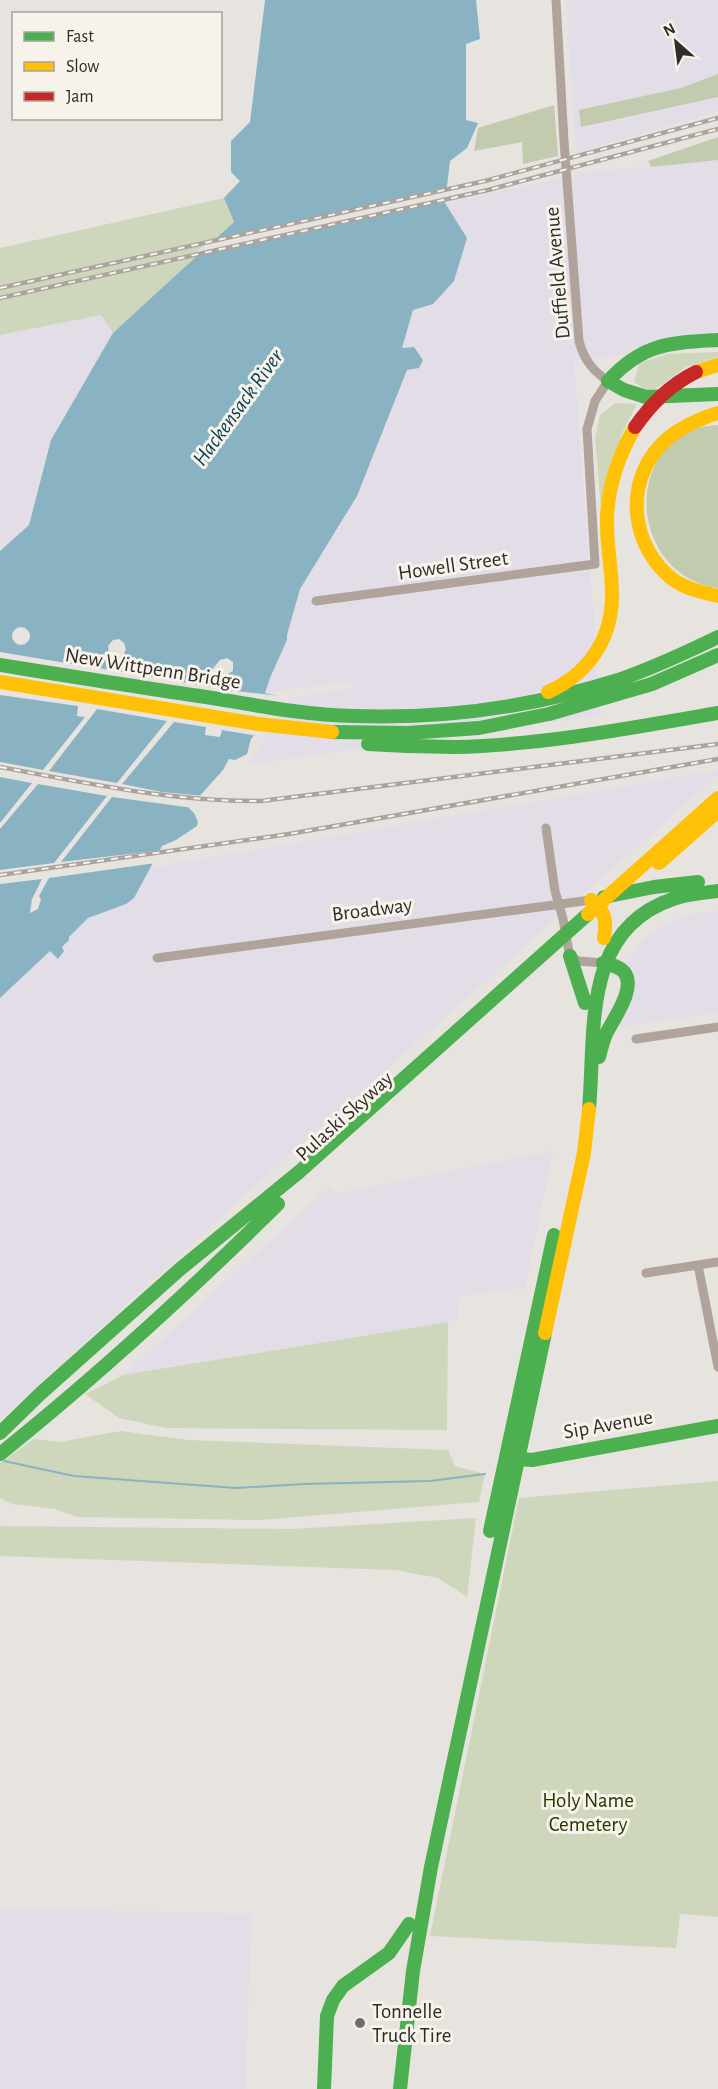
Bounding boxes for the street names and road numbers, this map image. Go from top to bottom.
street label: Duffield Avenue [541,206,574,340]
street label: Howell Street [397,547,510,584]
street label: New Wittpenn Bridge [64,644,242,693]
street label: Broadway [331,894,414,925]
street label: Pulaski Skyway [292,1068,397,1165]
street label: Sip Avenue [562,1406,654,1443]

